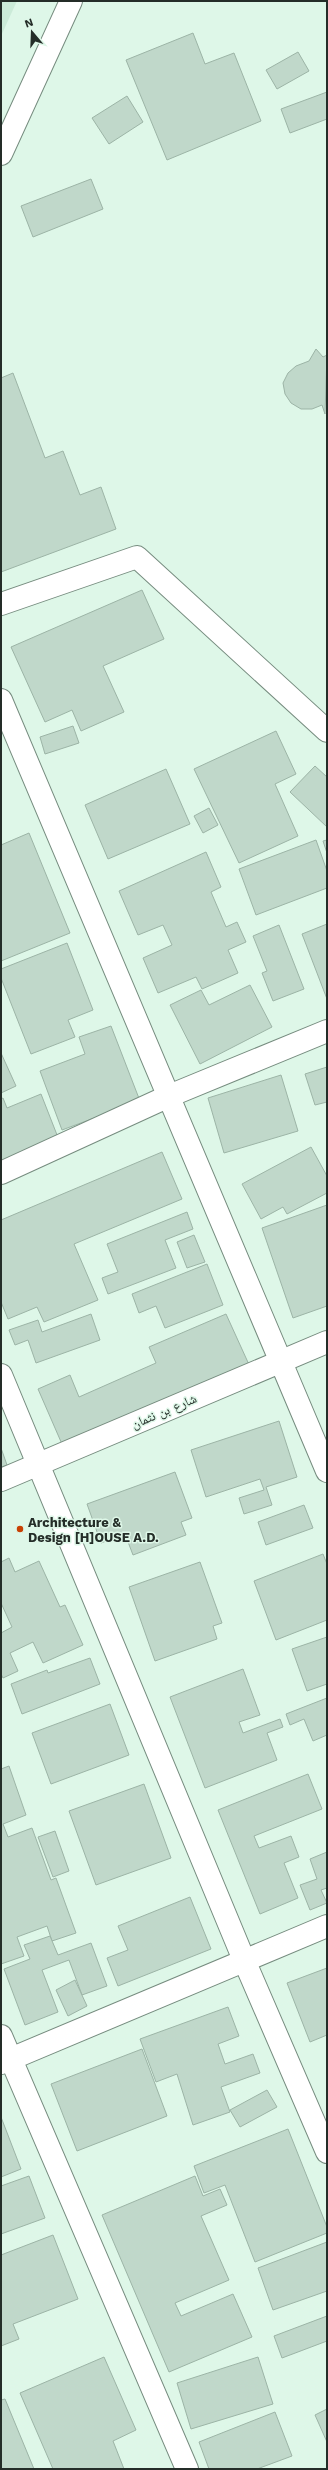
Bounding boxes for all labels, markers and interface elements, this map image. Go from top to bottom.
north arrow [12,12,52,52]
text: N [23,16,35,30]
street label: شارع بن نثمان [129,1391,200,1433]
place label: Architecture & Design [H]OUSE A.D. [28,1515,159,1545]
marker: Architecture & Design [H]OUSE A.D. [15,1524,25,1534]

